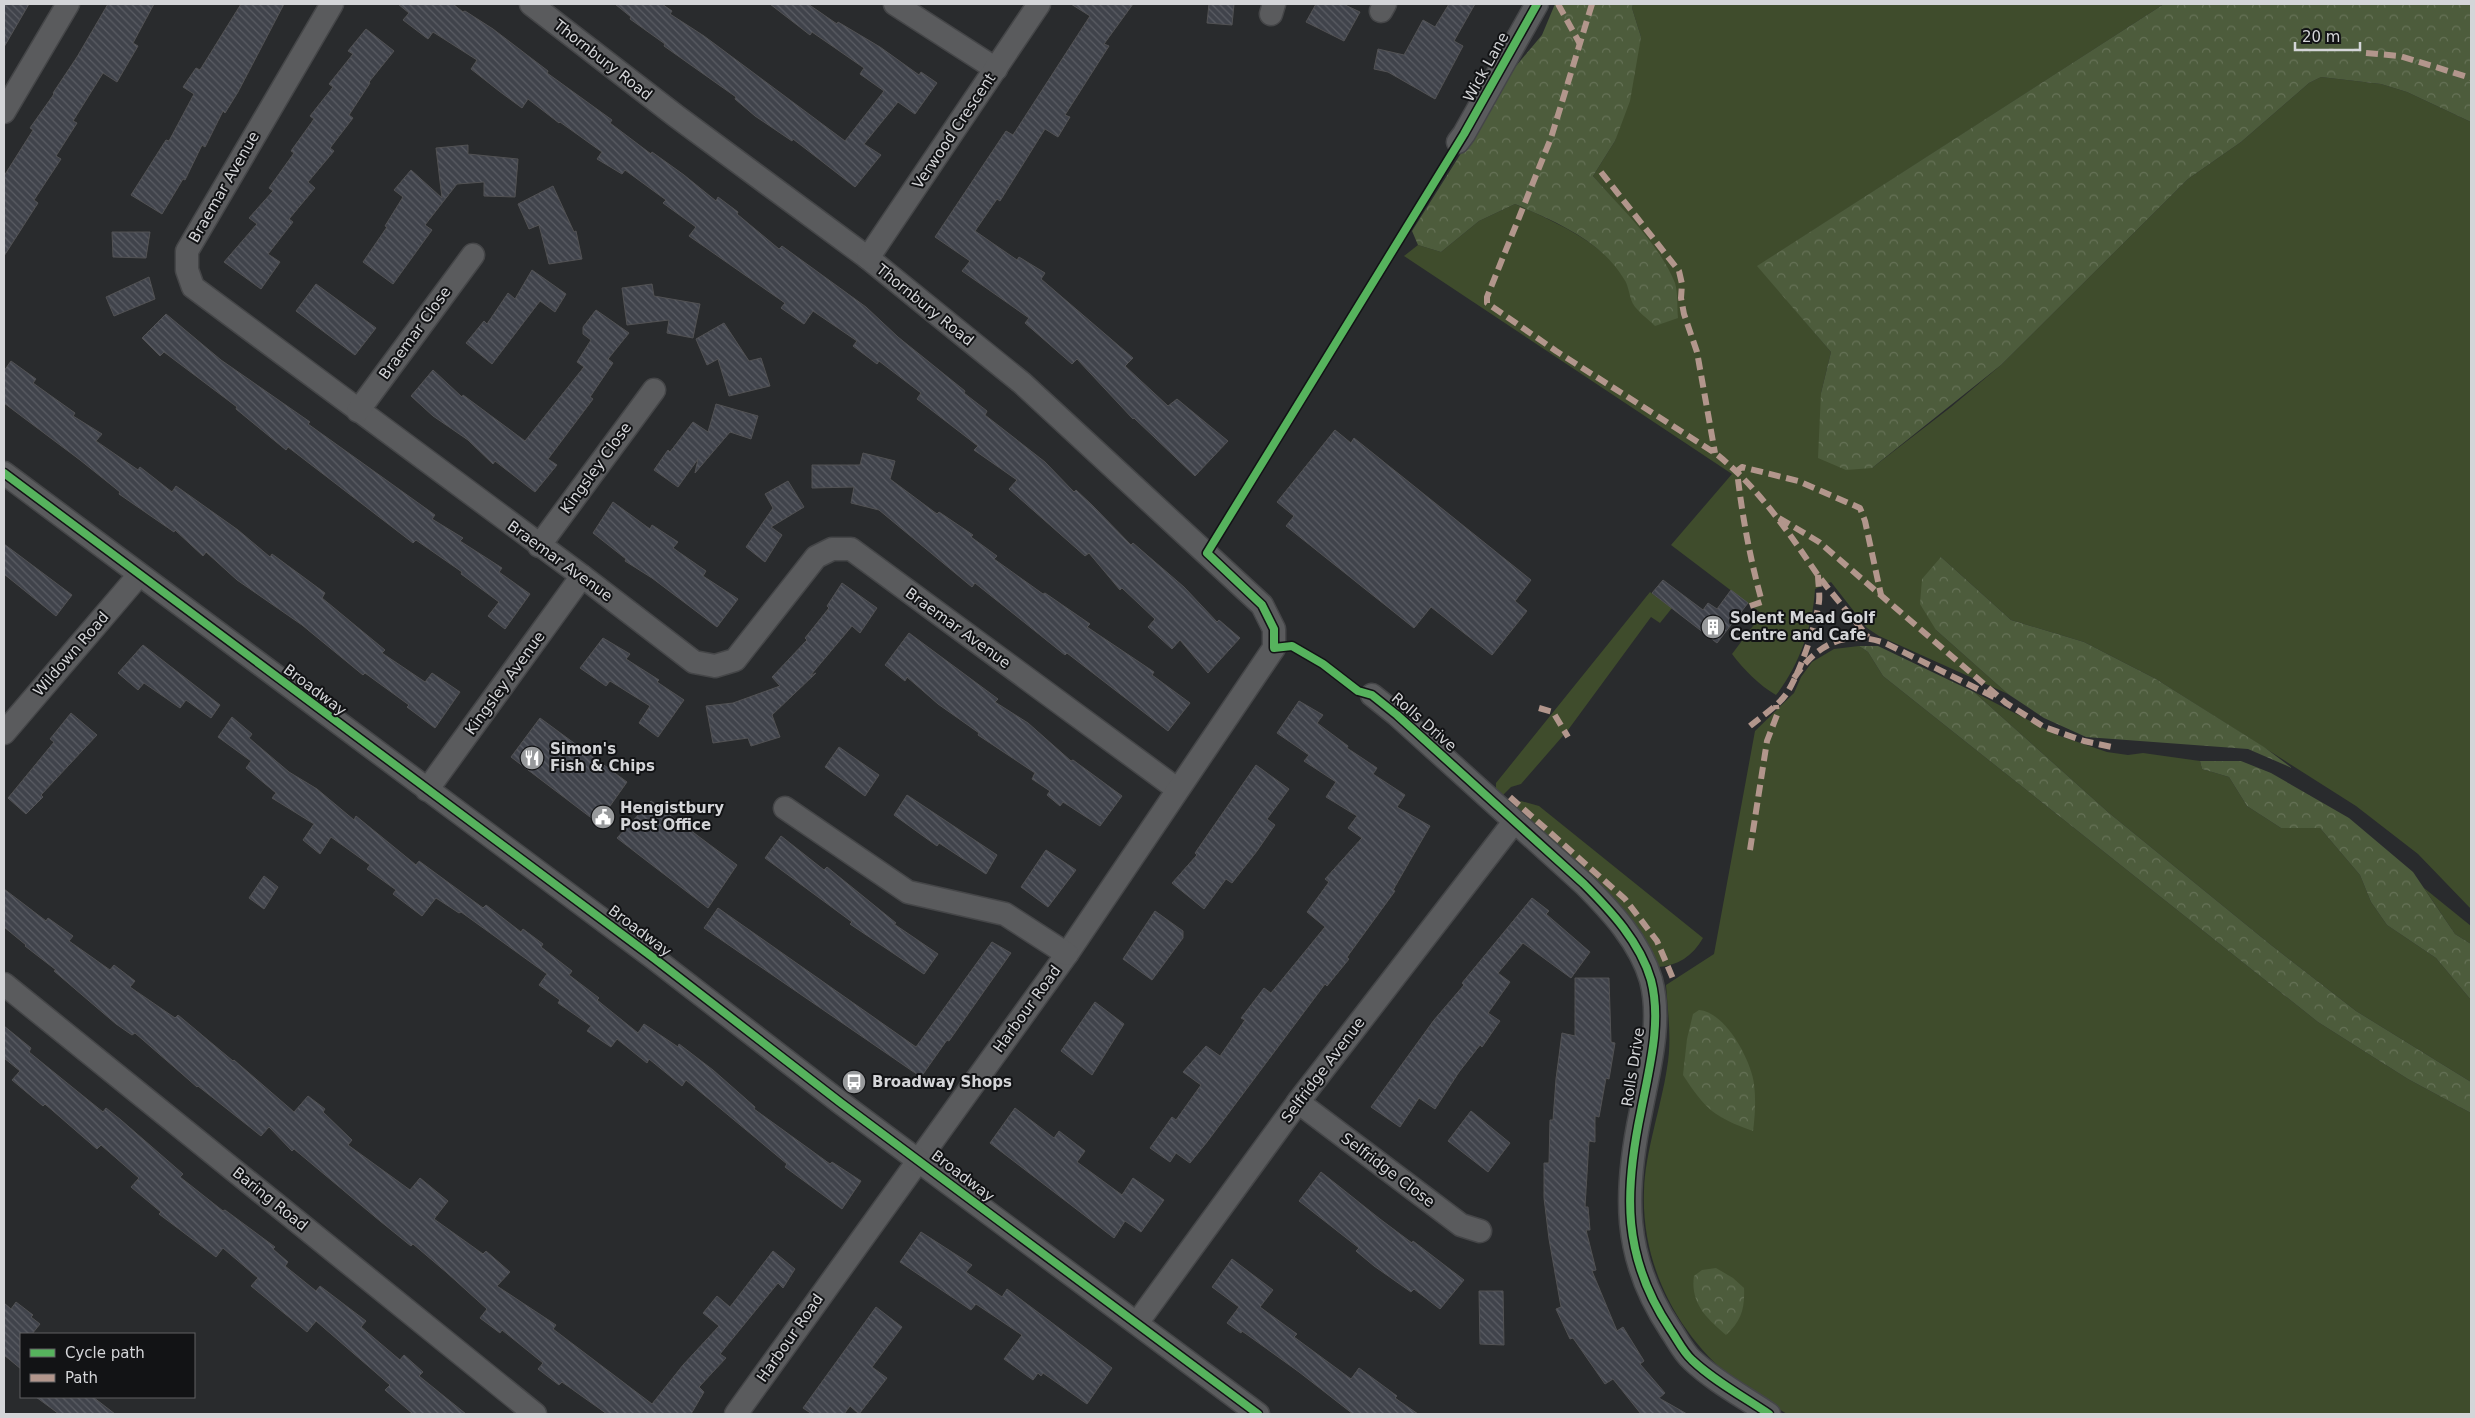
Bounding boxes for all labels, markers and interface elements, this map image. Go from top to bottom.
street label: Thornbury Road [549,15,656,104]
scale bar [2295,20,2360,52]
text: 20 m [2302,28,2340,46]
street label: Wick Lane [1460,29,1512,105]
street label: Verwood Crescent [909,70,999,192]
street label: Braemar Avenue [185,128,263,246]
street label: Thornbury Road [872,260,977,350]
street label: Braemar Close [375,283,455,383]
street label: Kingsley Close [557,419,635,517]
street label: Braemar Avenue [504,517,616,605]
street label: Braemar Avenue [902,584,1014,672]
street label: Wildown Road [30,608,112,700]
place label: Solent Mead Golf Centre and Cafe [1730,609,1875,644]
building icon: Solent Mead Golf Centre and Cafe [1700,614,1726,640]
street label: Kingsley Avenue [461,628,549,738]
street label: Broadway [280,660,350,720]
street label: Rolls Drive [1388,689,1460,755]
place label: Simon's Fish & Chips [550,740,655,775]
restaurant icon: Simon's Fish & Chips [519,745,545,771]
place label: Hengistbury Post Office [620,799,724,834]
public building icon: Hengistbury Post Office [590,804,616,830]
street label: Broadway [605,901,675,961]
street label: Harbour Road [989,962,1065,1056]
street label: Selfridge Avenue [1278,1014,1368,1126]
street label: Rolls Drive [1618,1026,1648,1108]
bus stop icon: Broadway Shops [841,1069,867,1095]
place label: Broadway Shops [872,1073,1012,1091]
street label: Selfridge Close [1338,1129,1438,1211]
street label: Broadway [928,1146,998,1206]
street label: Baring Road [229,1163,311,1235]
street label: Harbour Road [753,1290,827,1386]
legend [20,1333,195,1398]
text: Cycle path [65,1344,145,1362]
text: Path [65,1369,98,1387]

